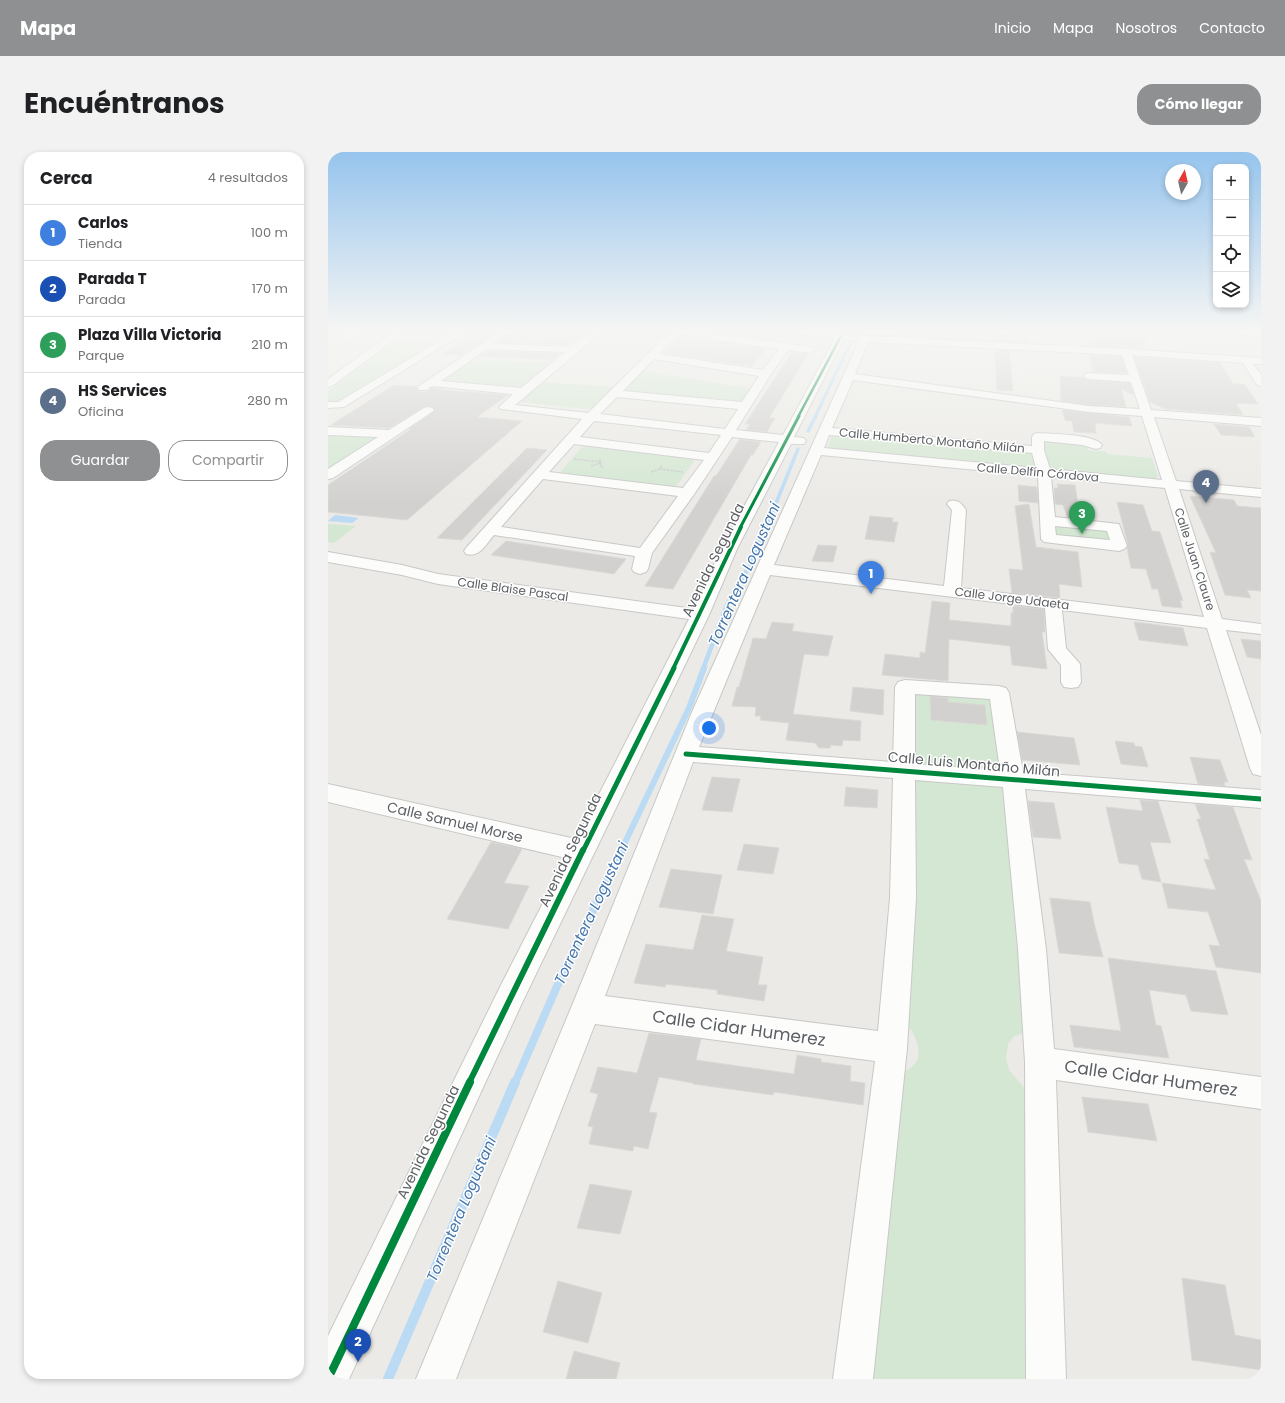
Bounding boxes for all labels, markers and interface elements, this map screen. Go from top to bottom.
text: Mapa [20,15,76,42]
text: Inicio [994,18,1031,38]
text: Mapa [1053,18,1094,38]
text: Nosotros [1116,18,1177,38]
text: Contacto [1199,18,1265,38]
text: Encuéntranos [24,84,225,123]
button: Cómo llegar [1137,84,1261,125]
north arrow [1165,164,1201,200]
map controls [1213,164,1249,308]
button: + [1213,164,1249,200]
text: Cerca [40,166,93,190]
text: 4 resultados [208,168,288,187]
button: − [1213,200,1249,236]
text: Carlos [78,212,128,233]
text: 1 [51,223,55,242]
text: 100 m [251,223,288,242]
text: Tienda [78,234,122,253]
button: locate [1213,236,1249,272]
text: Parada T [78,268,147,289]
button: layers [1213,272,1249,308]
text: 2 [49,279,57,298]
text: 170 m [252,279,288,298]
text: Parada [78,290,126,309]
text: Plaza Villa Victoria [78,324,222,345]
text: 3 [49,335,57,354]
text: 210 m [251,335,288,354]
text: Parque [78,346,124,365]
text: HS Services [78,380,167,401]
text: 4 [49,391,57,410]
text: 280 m [247,391,288,410]
text: Oficina [78,402,124,421]
street label: Calle Humberto Montaño Milán [838,423,1026,457]
button: Guardar [40,440,160,481]
button: Compartir [168,440,288,481]
street label: Calle Delfín Córdova [976,458,1100,486]
pin: 4 [1193,470,1219,503]
water label: Torrentera Logustani [703,499,785,649]
street label: Avenida Segunda [677,500,749,620]
pin: 3 [1069,501,1095,534]
street label: Calle Juan Claure [1170,506,1220,612]
pin: 1 [858,561,884,594]
street label: Calle Blaise Pascal [456,573,570,605]
street label: Calle Jorge Udaeta [954,583,1070,613]
your location [699,718,719,738]
street label: Calle Luis Montaño Milán [887,747,1061,781]
street label: Avenida Segunda [534,790,606,910]
street label: Calle Samuel Morse [385,797,525,847]
water label: Torrentera Logustani [549,838,633,988]
street label: Calle Cidar Humerez [651,1004,827,1052]
street label: Calle Cidar Humerez [1063,1054,1239,1102]
street label: Avenida Segunda [392,1082,464,1202]
water label: Torrentera Logustani [421,1133,501,1285]
pin: 2 [345,1329,371,1362]

